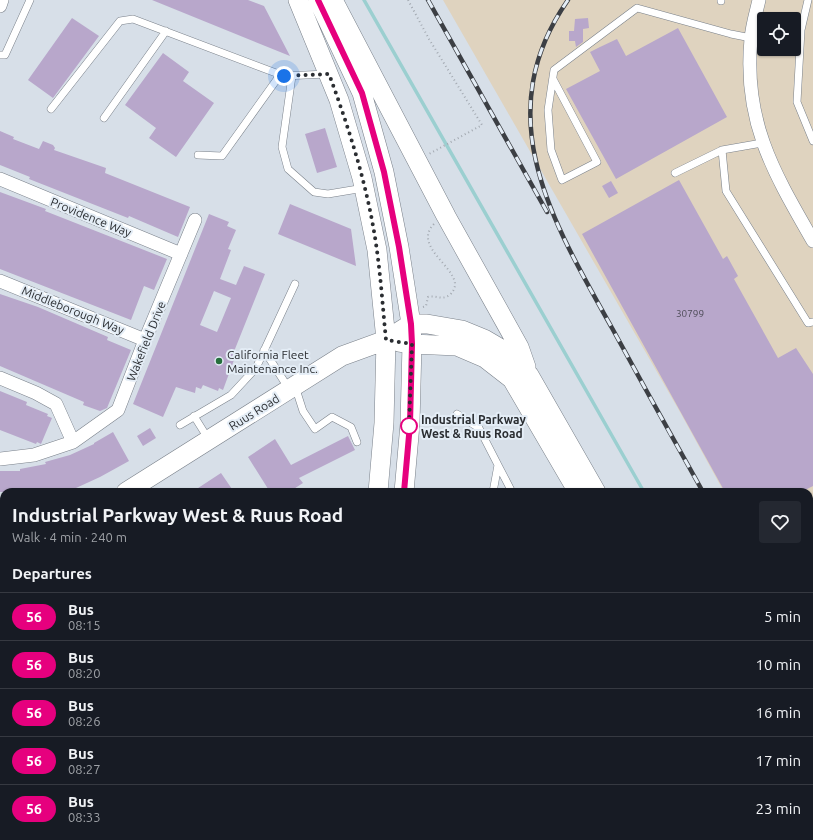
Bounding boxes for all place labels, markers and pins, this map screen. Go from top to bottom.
place label: California Fleet Maintenance Inc. [227,348,318,375]
marker: California Fleet Maintenance Inc. [214,356,224,366]
place label: Industrial Parkway West & Ruus Road [421,413,526,440]
marker: Industrial Parkway West & Ruus Road [400,417,418,435]

